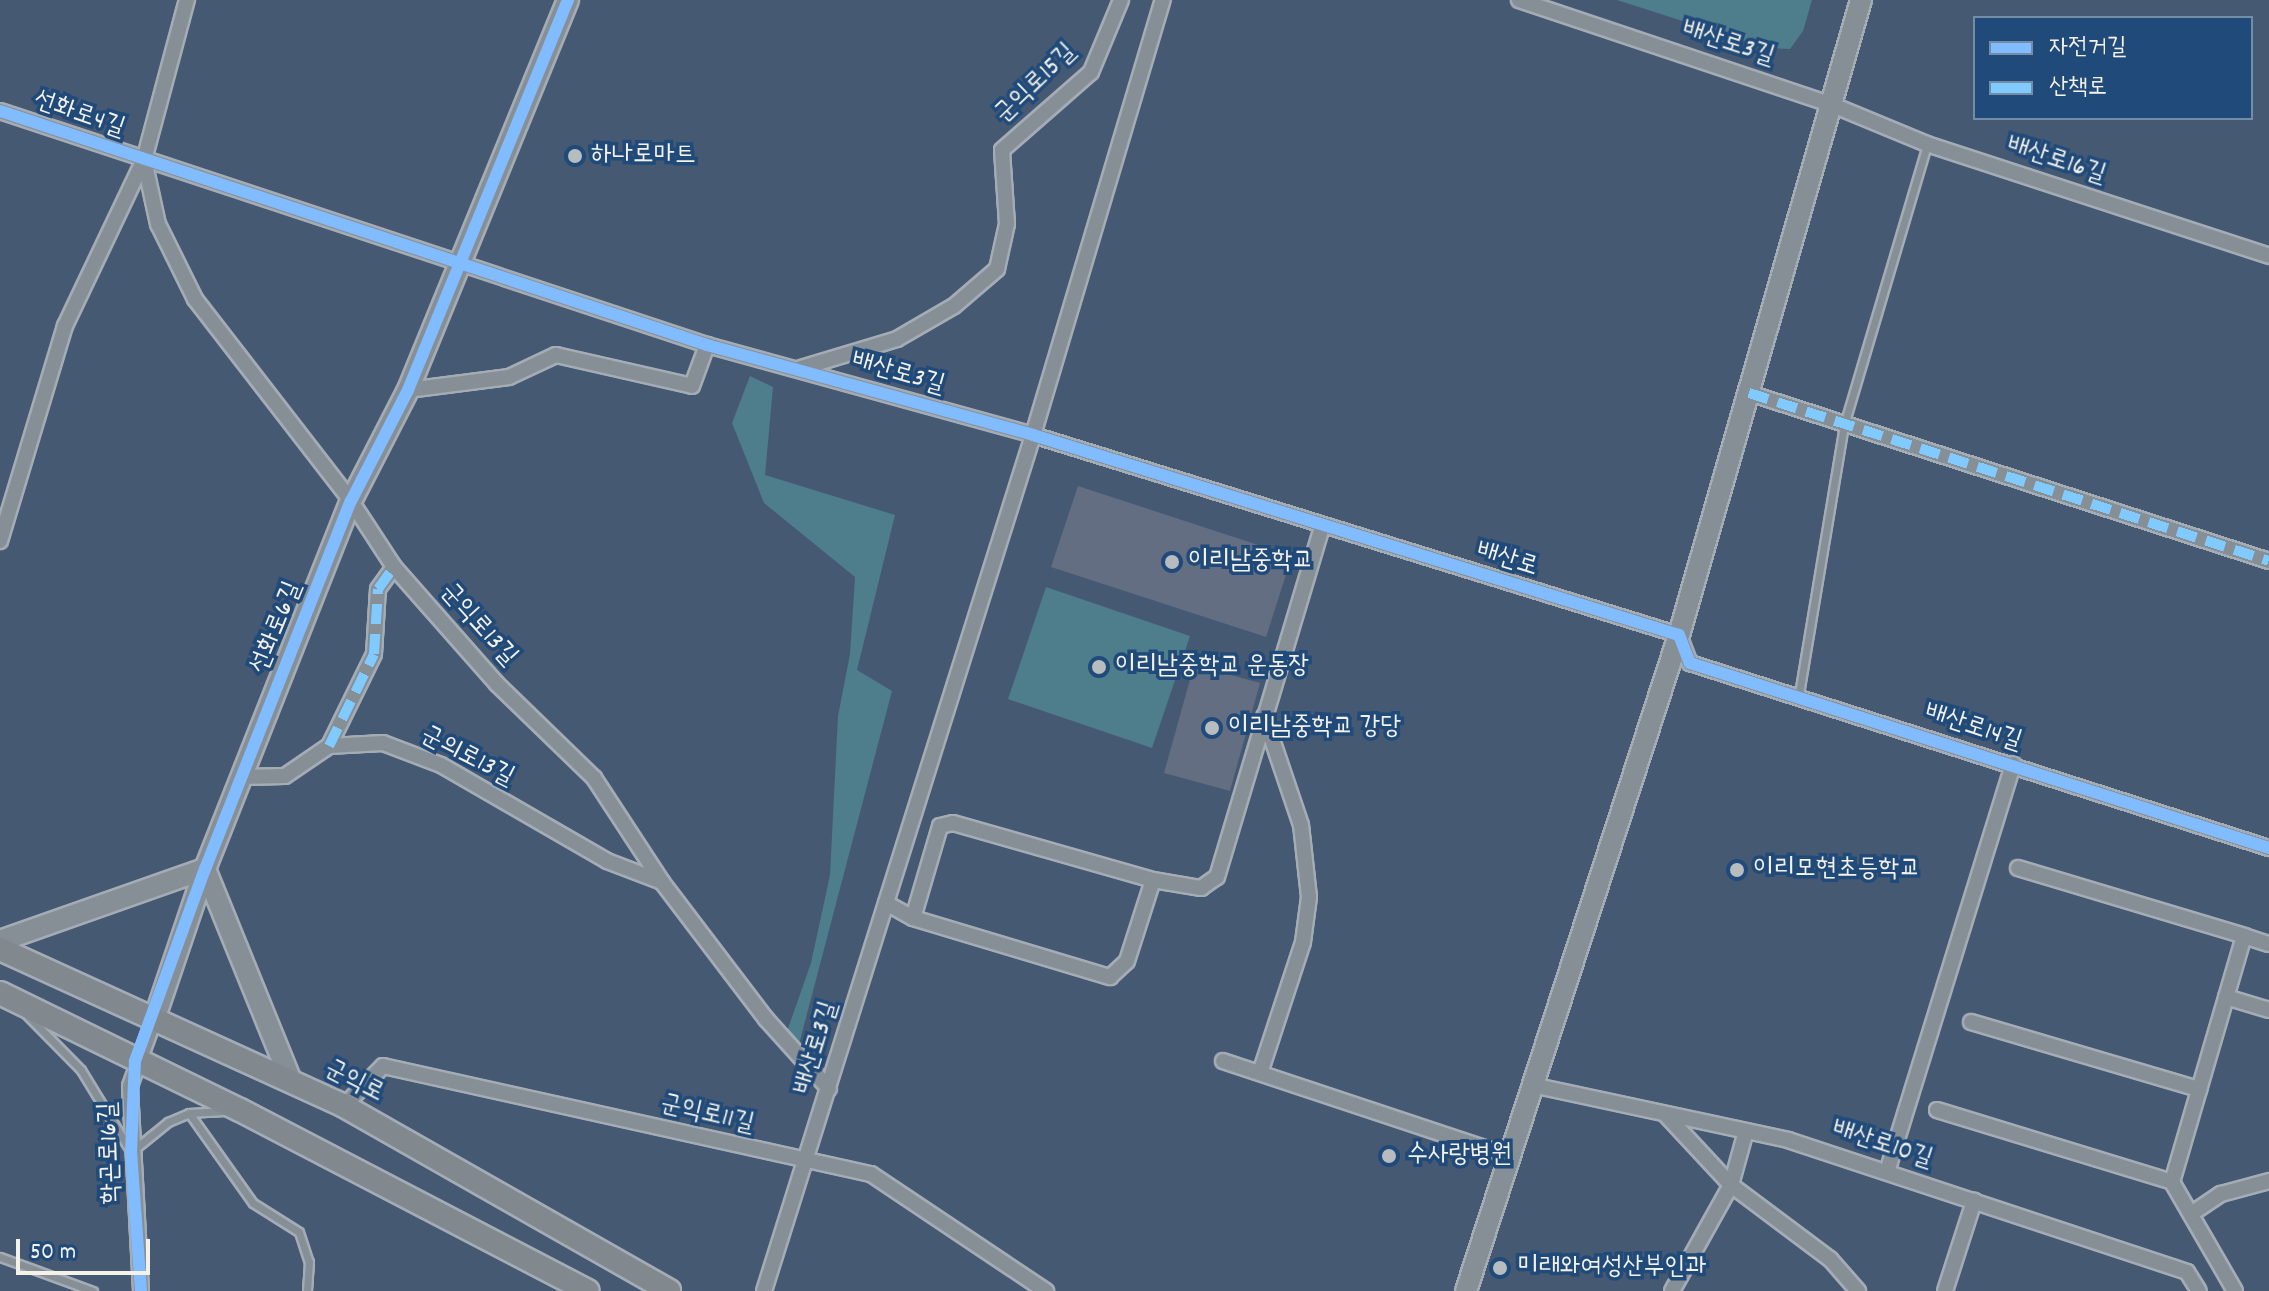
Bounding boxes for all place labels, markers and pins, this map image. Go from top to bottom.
place label: 하나로마트 [591,140,696,172]
marker: 하나로마트 [566,147,584,165]
place label: 이리남중학교 [1188,546,1314,578]
marker: 이리남중학교 [1163,553,1181,571]
place label: 이리남중학교 운동장 [1115,651,1309,683]
marker: 이리남중학교 운동장 [1090,658,1108,676]
place label: 이리남중학교 강당 [1228,712,1401,744]
marker: 이리남중학교 강당 [1203,719,1221,737]
place label: 이리모현초등학교 [1753,854,1920,886]
marker: 이리모현초등학교 [1728,861,1746,879]
place label: 수사랑병원 [1407,1140,1512,1172]
marker: 수사랑병원 [1378,1145,1400,1167]
place label: 미래와여성산부인과 [1518,1252,1706,1284]
marker: 미래와여성산부인과 [1489,1257,1511,1279]

